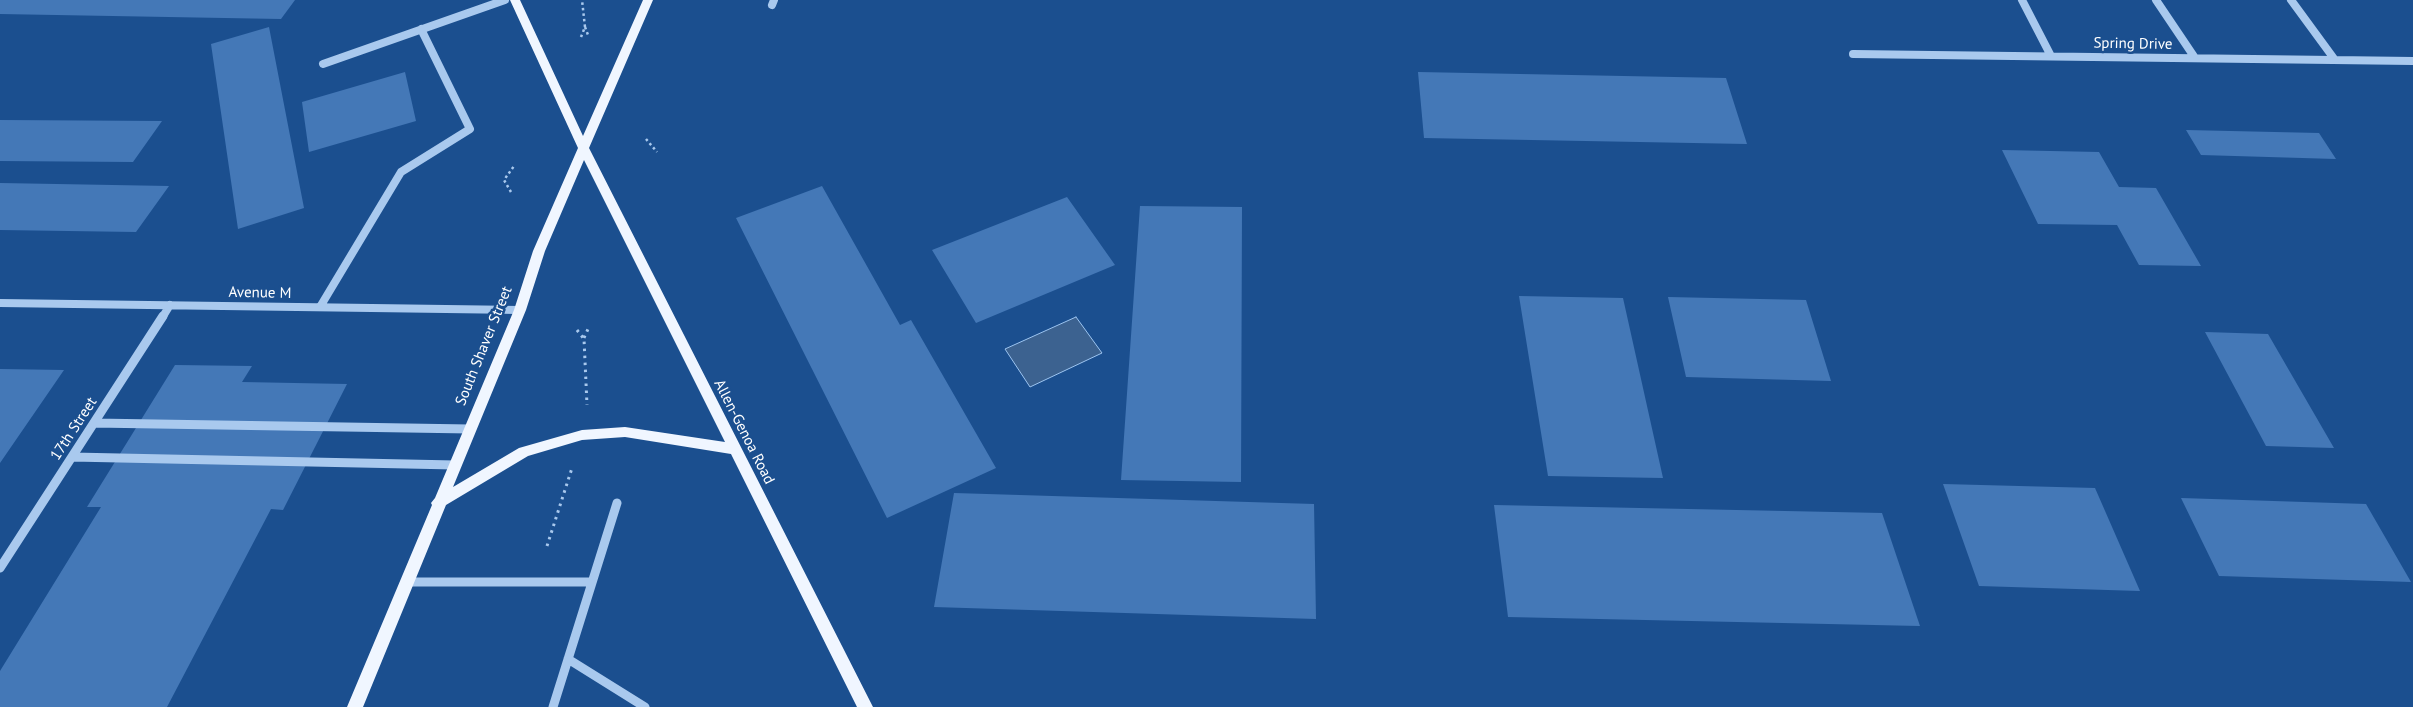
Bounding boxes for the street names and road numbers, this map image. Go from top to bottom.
street label: Spring Drive [2093,34,2173,54]
street label: Avenue M [228,283,292,303]
street label: South Shaver Street [452,284,516,408]
street label: Allen-Genoa Road [710,377,778,487]
street label: 17th Street [47,394,101,464]

